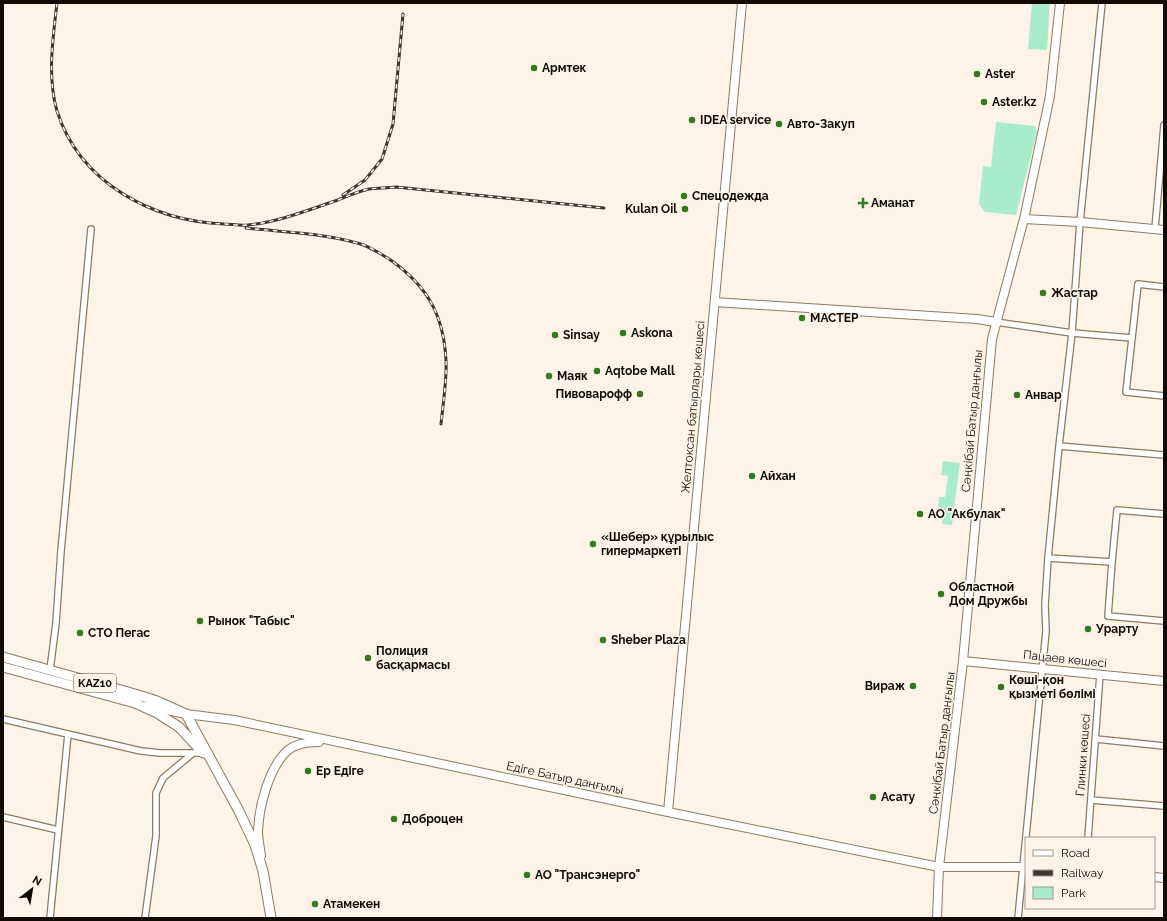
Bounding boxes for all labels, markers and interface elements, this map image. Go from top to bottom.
place label: Армтек [542,61,587,75]
marker: Армтек [529,63,539,73]
place label: Aster [985,67,1016,81]
marker: Aster [972,69,982,79]
place label: Aster.kz [992,95,1036,109]
marker: Aster.kz [979,97,989,107]
place label: IDEA service [700,113,771,127]
marker: IDEA service [687,115,697,125]
place label: Авто-Закуп [787,117,855,131]
marker: Авто-Закуп [774,119,784,129]
place label: Спецодежда [692,189,769,203]
marker: Спецодежда [679,191,689,201]
place label: Аманат [871,196,915,210]
marker: Аманат [858,198,868,208]
place label: Kulan Oil [625,202,677,216]
marker: Kulan Oil [680,204,690,214]
place label: Жастар [1051,286,1098,300]
marker: Жастар [1038,288,1048,298]
place label: МАСТЕР [810,311,859,325]
marker: МАСТЕР [797,313,807,323]
street label: Желтоксан батырлары көшесі [678,320,708,494]
place label: Askona [631,326,673,340]
place label: Sinsay [563,328,600,342]
marker: Askona [618,328,628,338]
marker: Sinsay [550,330,560,340]
street label: Сәңкібай Батыр даңғылы [959,349,985,493]
place label: Aqtobe Mall [605,364,675,378]
marker: Aqtobe Mall [592,366,602,376]
place label: Маяк [557,369,588,383]
marker: Маяк [544,371,554,381]
place label: Пивоварофф [555,387,632,401]
place label: Анвар [1025,388,1062,402]
marker: Пивоварофф [635,389,645,399]
marker: Анвар [1012,390,1022,400]
place label: Айхан [760,469,796,483]
marker: Айхан [747,471,757,481]
place label: АО "Акбулак" [928,507,1006,521]
marker: АО "Акбулак" [915,509,925,519]
place label: «Шебер» құрылыс гипермаркеті [601,530,714,558]
marker: «Шебер» құрылыс гипермаркеті [588,539,598,549]
place label: Областной Дом Дружбы [949,580,1028,608]
marker: Областной Дом Дружбы [936,589,946,599]
place label: Рынок "Табыс" [208,614,295,628]
marker: Рынок "Табыс" [195,616,205,626]
place label: Урарту [1095,622,1139,636]
marker: Урарту [1083,624,1093,634]
place label: СТО Пегас [88,626,150,640]
marker: СТО Пегас [75,628,85,638]
place label: Sheber Plaza [611,633,686,647]
marker: Sheber Plaza [598,635,608,645]
place label: Полиция басқармасы [376,644,450,672]
street label: Пацаев көшесі [1022,648,1108,670]
marker: Полиция басқармасы [363,653,373,663]
street label: Сәңкібай Батыр даңғылы [926,671,958,815]
place label: Көші-қон қызметі бөлімі [1009,673,1096,701]
road number: KAZ10 [74,674,116,692]
place label: Вираж [865,679,906,693]
marker: Вираж [908,681,918,691]
marker: Көші-қон қызметі бөлімі [996,682,1006,692]
street label: Глинки көшесі [1073,713,1093,797]
street label: Едіге Батыр даңғылы [505,759,625,797]
place label: Ер Едіге [316,764,364,778]
marker: Ер Едіге [303,766,313,776]
place label: Асату [881,790,915,804]
marker: Асату [868,792,878,802]
place label: Доброцен [402,812,463,826]
marker: Доброцен [389,814,399,824]
legend [1025,837,1155,909]
text: Road [1061,846,1090,860]
text: Railway [1061,866,1104,880]
place label: АО "Трансэнерго" [535,868,640,882]
north arrow [12,869,52,909]
marker: АО "Трансэнерго" [522,870,532,880]
text: N [30,873,44,889]
text: Park [1061,886,1086,900]
place label: Атамекен [323,897,380,911]
marker: Атамекен [310,899,320,909]

